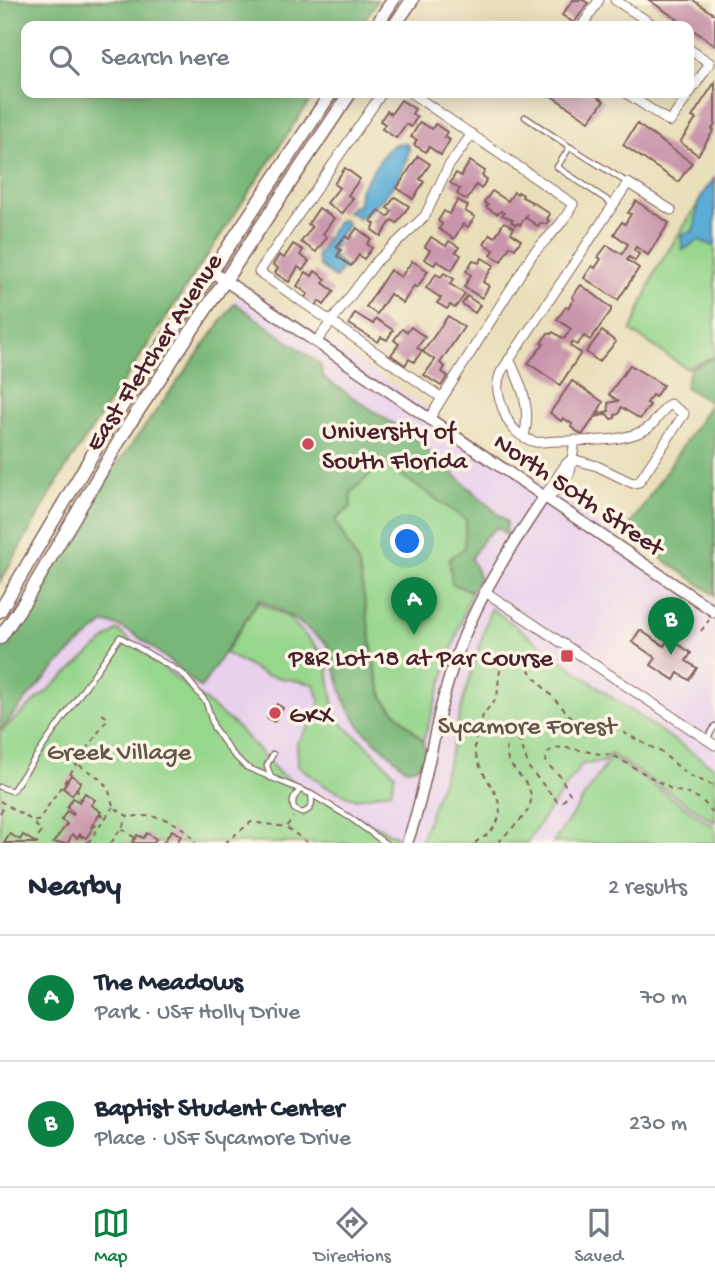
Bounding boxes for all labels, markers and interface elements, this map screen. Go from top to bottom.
search box [21,21,694,98]
icon: search [45,41,83,79]
text: Search here [101,44,229,75]
street label: East Fletcher Avenue [80,248,232,458]
place label: University of South Florida [322,418,469,479]
street label: North 50th Street [486,428,671,567]
marker: University of South Florida [300,436,316,452]
your location [390,524,424,558]
pin: A [391,577,437,635]
pin: B [648,597,694,655]
place label: P&R Lot 18 at Par Course [288,645,554,676]
marker: P&R Lot 18 at Par Course [559,648,575,664]
place label: GKX [289,702,335,733]
marker: GKX [267,705,283,721]
park label: Sycamore Forest [438,713,619,744]
park label: Greek Village [47,739,192,770]
text: Nearby [28,871,121,906]
text: 2 results [608,875,687,902]
text: The Meadows [95,969,243,1000]
text: A [44,985,58,1012]
text: 70 m [640,985,687,1012]
text: Park · USF Holly Drive [95,1000,300,1027]
text: Baptist Student Center [95,1095,344,1126]
text: B [45,1111,57,1138]
text: 230 m [629,1111,687,1138]
text: Place · USF Sycamore Drive [95,1126,351,1153]
tab: Map [92,1204,130,1269]
tab: Directions [314,1204,391,1269]
tab: Saved [574,1204,623,1269]

